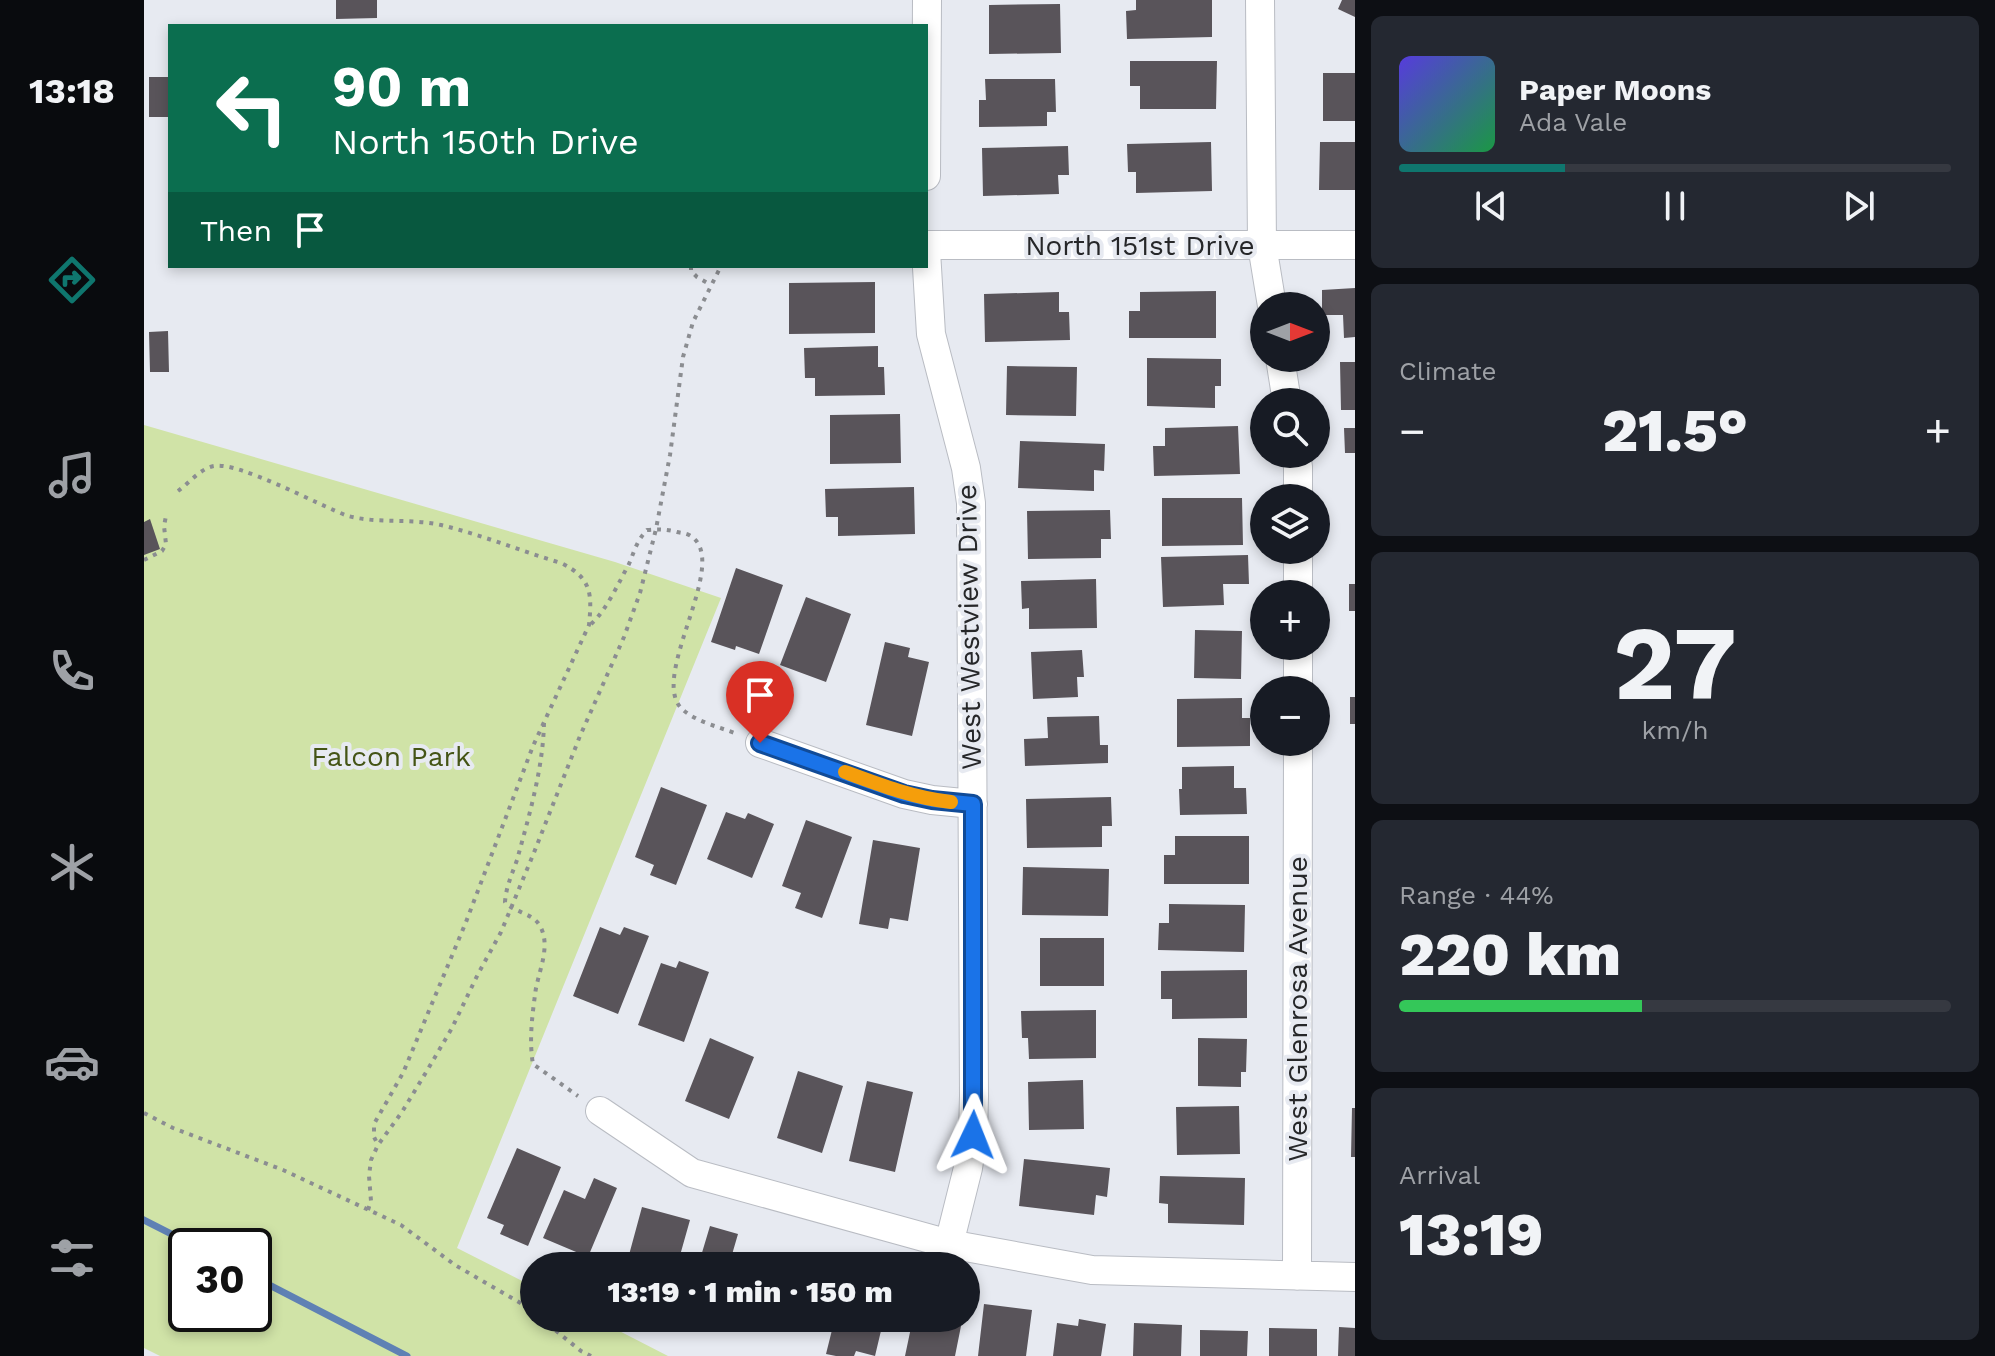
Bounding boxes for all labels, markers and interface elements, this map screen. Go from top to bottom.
text: 90 m [332,54,471,120]
icon: left [200,56,304,160]
text: 13:18 [29,70,115,112]
text: Paper Moons [1519,72,1711,107]
text: Ada Vale [1519,107,1627,137]
text: North 150th Drive [332,121,639,163]
icon: previous [1469,184,1513,228]
icon: pause [1653,184,1697,228]
icon: next [1837,184,1881,228]
icon: arrive [288,208,332,252]
text: Then [200,213,272,248]
street label: North 151st Drive [1025,229,1255,262]
icon: directions [44,252,100,308]
north arrow [1250,292,1330,372]
map controls [1250,292,1330,756]
text: Climate [1399,356,1497,386]
button: search [1250,388,1330,468]
text: 21.5° [1602,395,1748,466]
text: − [1399,405,1426,457]
text: + [1924,405,1951,457]
icon: music [44,447,100,503]
street label: West Westview Drive [950,484,988,770]
button: layers [1250,484,1330,564]
button: + [1250,580,1330,660]
text: 27 [1613,602,1737,724]
icon: phone [44,643,100,699]
pin [726,661,794,743]
icon: arrive [738,673,782,717]
button: − [1250,676,1330,756]
text: km/h [1642,715,1708,745]
park label: Falcon Park [311,740,471,773]
icon: climate [44,839,100,895]
street label: West Glenrosa Avenue [1281,856,1314,1162]
text: Range · 44% [1399,880,1554,910]
text: 220 km [1399,919,1621,990]
icon: car [44,1034,100,1090]
position arrow [931,1093,1015,1177]
text: Arrival [1399,1160,1480,1190]
text: 13:19 [1399,1199,1544,1270]
speed limit sign: 30 [168,1228,272,1332]
icon: filters [44,1230,100,1286]
text: 13:19 · 1 min · 150 m [607,1274,893,1309]

